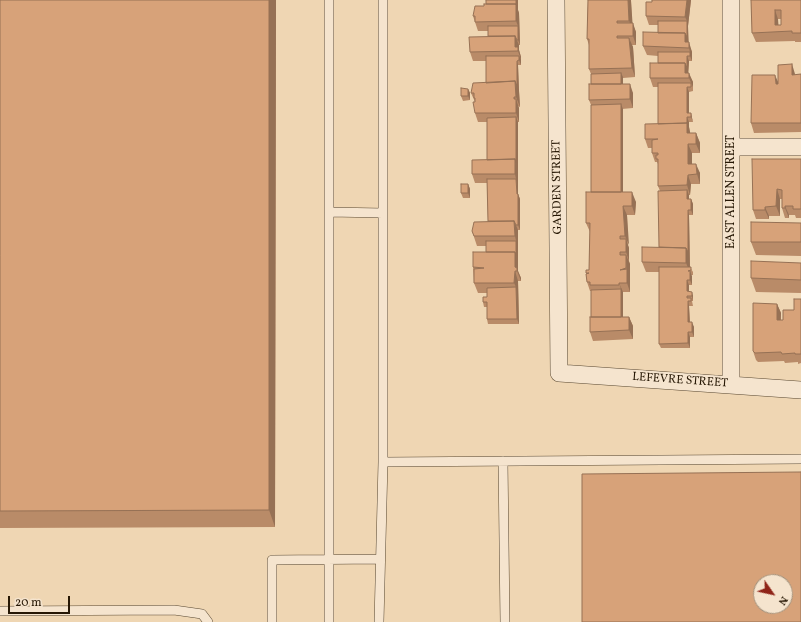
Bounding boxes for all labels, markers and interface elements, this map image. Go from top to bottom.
street label: EAST ALLEN STREET [725,135,739,249]
street label: GARDEN STREET [550,140,566,234]
street label: LEFEVRE STREET [632,370,728,392]
north arrow [753,574,793,614]
scale bar [10,588,72,614]
text: N [774,593,791,608]
text: 20 m [15,595,42,611]

